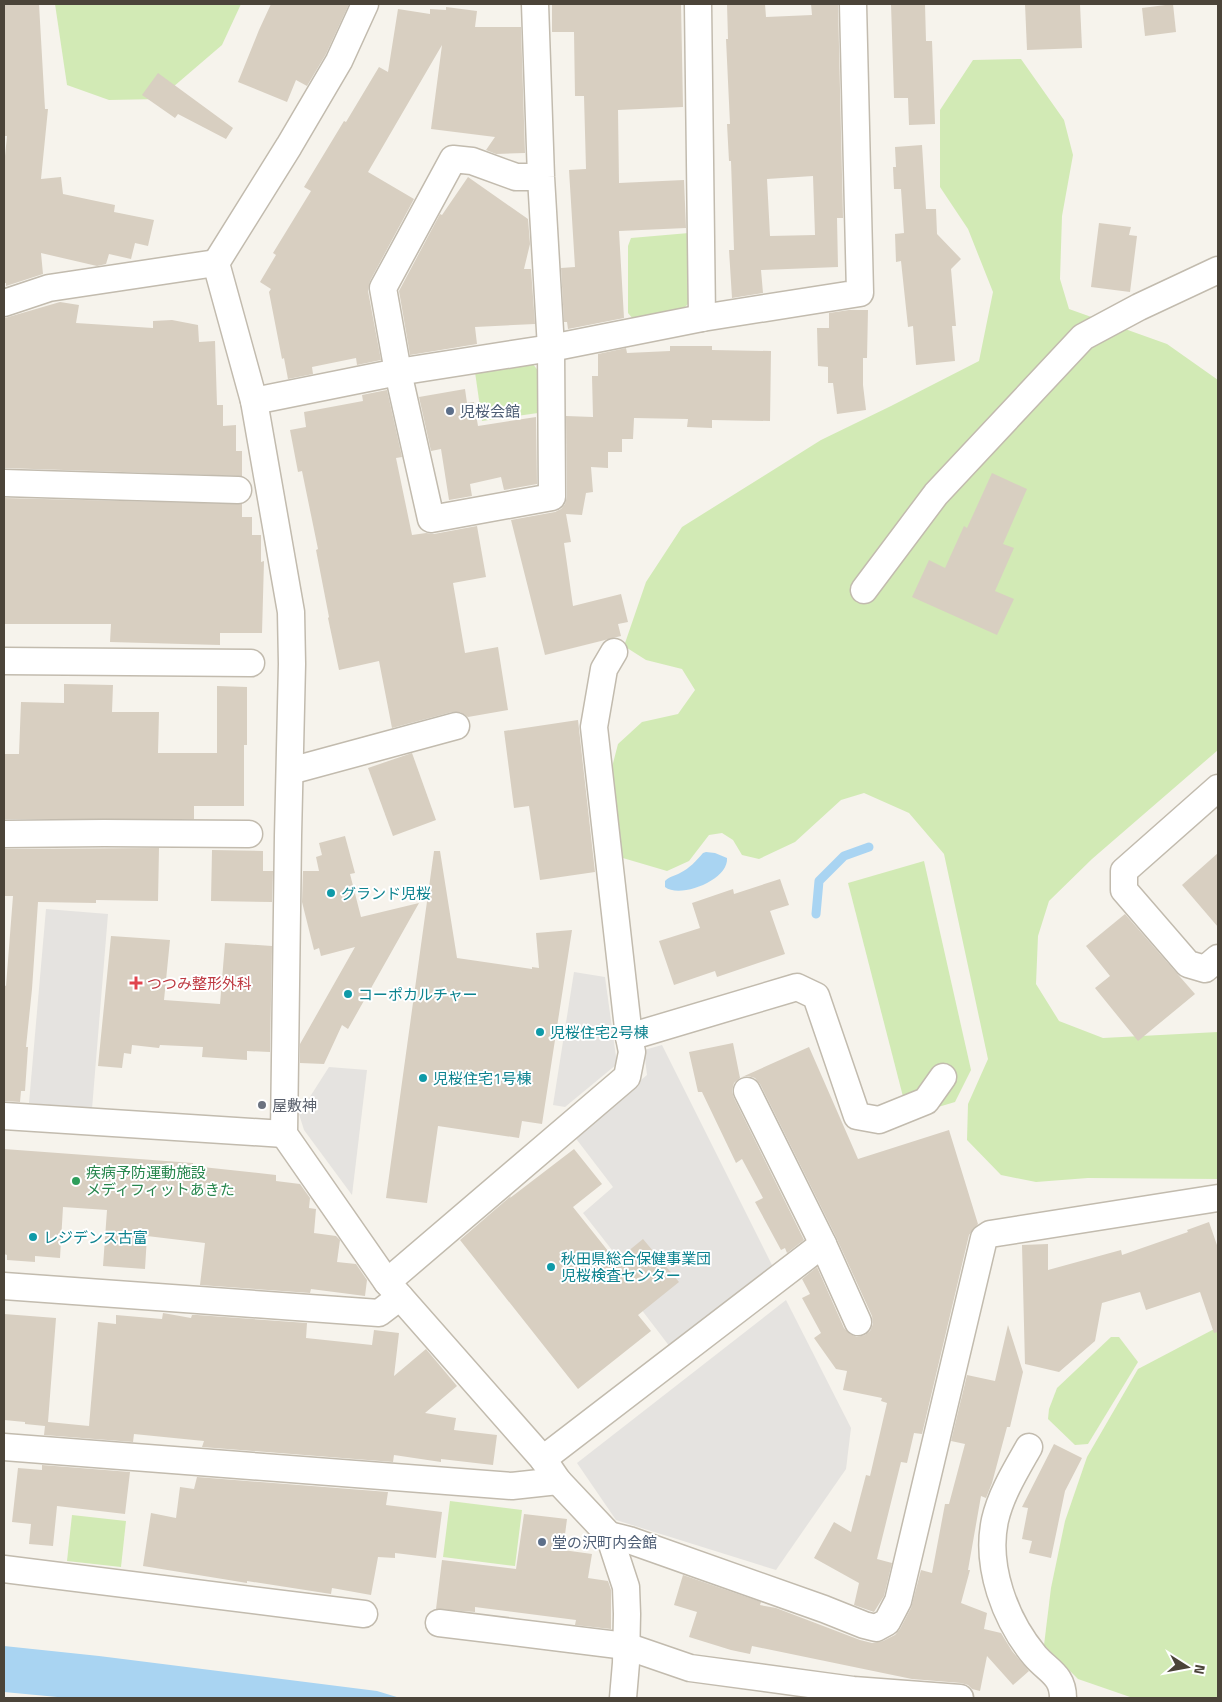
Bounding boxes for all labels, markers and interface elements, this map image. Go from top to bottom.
place label: 児桜会館 [460,400,520,423]
marker: 児桜会館 [444,405,456,417]
place label: グランド児桜 [341,882,431,905]
marker: グランド児桜 [325,887,337,899]
place label: つつみ整形外科 [147,972,252,995]
marker: つつみ整形外科 [129,976,143,990]
place label: コーポカルチャー [358,983,478,1006]
marker: コーポカルチャー [342,988,354,1000]
place label: 児桜住宅2号棟 [550,1021,648,1044]
marker: 児桜住宅2号棟 [534,1026,546,1038]
place label: 児桜住宅1号棟 [433,1067,531,1090]
marker: 児桜住宅1号棟 [417,1072,429,1084]
place label: 屋敷神 [272,1094,317,1117]
marker: 屋敷神 [256,1099,268,1111]
place label: 疾病予防運動施設 メディフィットあきた [86,1161,235,1201]
marker: 疾病予防運動施設 メディフィットあきた [70,1175,82,1187]
place label: レジデンス古富 [43,1226,148,1249]
marker: レジデンス古富 [27,1231,39,1243]
place label: 秋田県総合保健事業団 児桜検査センター [561,1247,711,1287]
marker: 秋田県総合保健事業団 児桜検査センター [545,1261,557,1273]
place label: 堂の沢町内会館 [552,1531,657,1554]
marker: 堂の沢町内会館 [536,1536,548,1548]
north arrow [1162,1642,1212,1692]
text: N [1189,1663,1211,1676]

